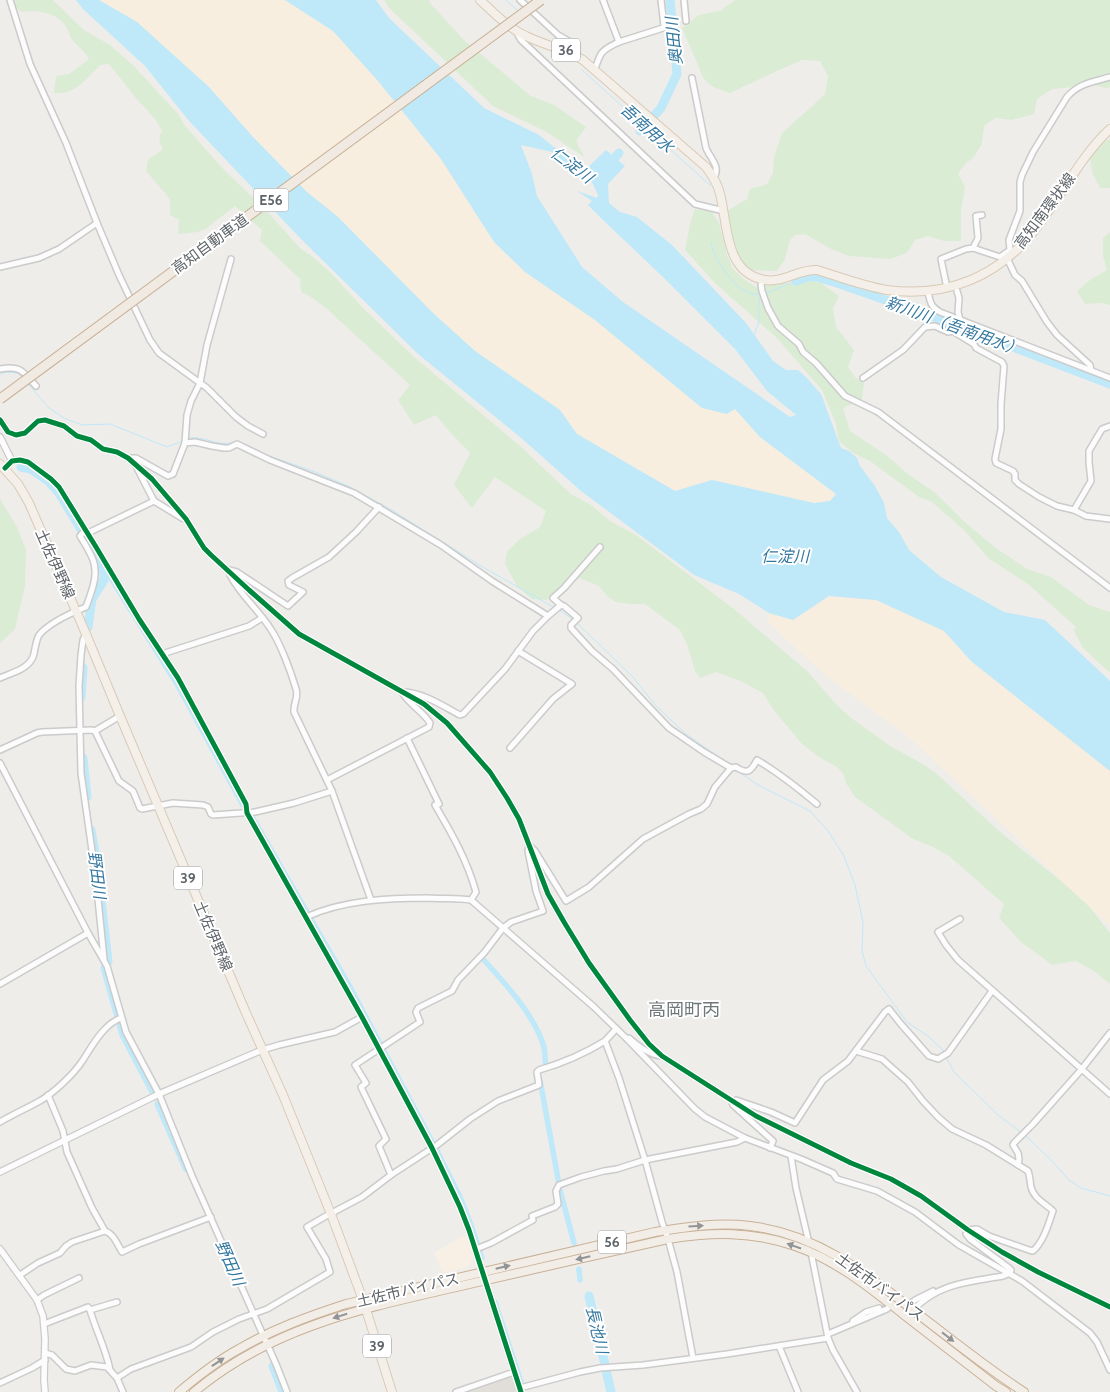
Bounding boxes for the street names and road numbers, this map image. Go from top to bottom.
road number: 36 [552,38,580,62]
street label: 高知南環状線 [1011,170,1079,252]
road number: E56 [254,188,288,212]
street label: 高知自動車道 [168,210,252,278]
street label: 土佐伊野線 [32,526,78,602]
road number: 39 [174,866,202,890]
street label: 土佐伊野線 [190,898,236,974]
road number: 56 [598,1230,626,1254]
street label: 土佐市バイパス [832,1249,928,1325]
street label: 土佐市バイパス [355,1269,461,1311]
road number: 39 [363,1334,391,1358]

